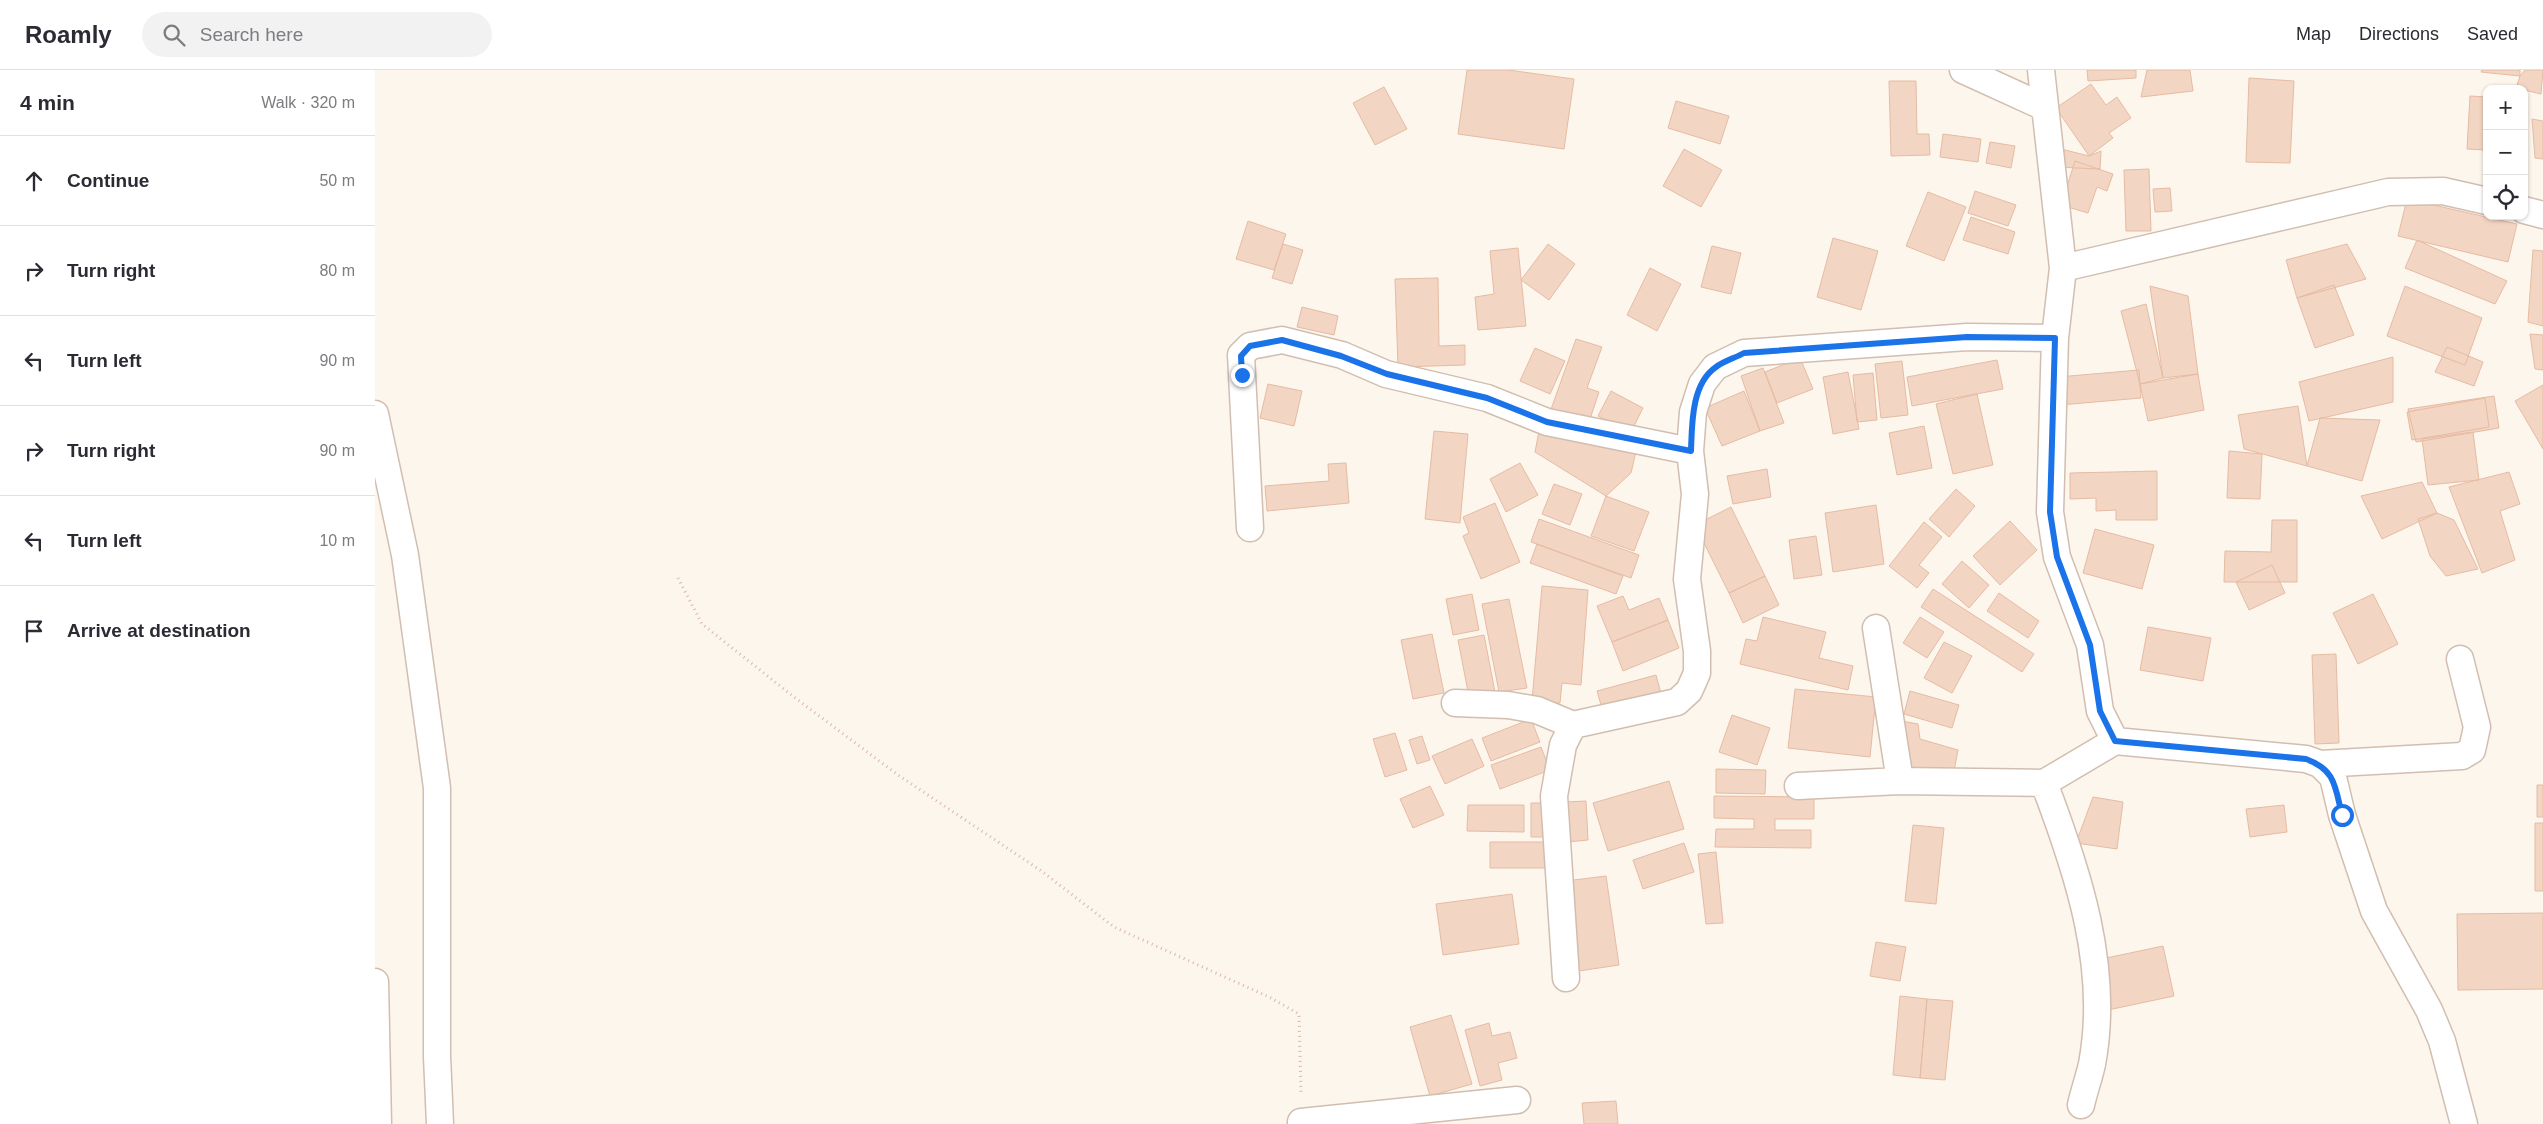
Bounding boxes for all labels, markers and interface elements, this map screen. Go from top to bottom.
search box [142,12,492,57]
text: Roamly [25,21,112,48]
icon: search [160,21,188,49]
text: Search here [200,24,303,45]
text: Map [2296,24,2331,44]
text: Directions [2359,24,2439,44]
text: Saved [2467,24,2518,44]
map controls [2483,85,2528,220]
button: + [2483,85,2528,130]
text: 4 min [20,91,75,114]
text: Walk · 320 m [261,94,355,111]
button: − [2483,130,2528,175]
icon: ahead [20,167,48,195]
text: Continue [67,170,149,191]
text: 50 m [319,172,355,189]
button: locate [2483,175,2528,220]
icon: right [20,257,48,285]
text: Turn right [67,260,155,281]
text: 80 m [319,262,355,279]
icon: left [20,347,48,375]
text: Turn left [67,350,142,371]
text: 90 m [319,352,355,369]
route end [1231,364,1254,387]
icon: right [20,437,48,465]
text: Turn right [67,440,155,461]
text: 90 m [319,442,355,459]
icon: left [20,527,48,555]
text: Turn left [67,530,142,551]
text: 10 m [319,532,355,549]
icon: arrive [20,617,48,645]
text: Arrive at destination [67,620,251,641]
route start [2331,804,2354,827]

